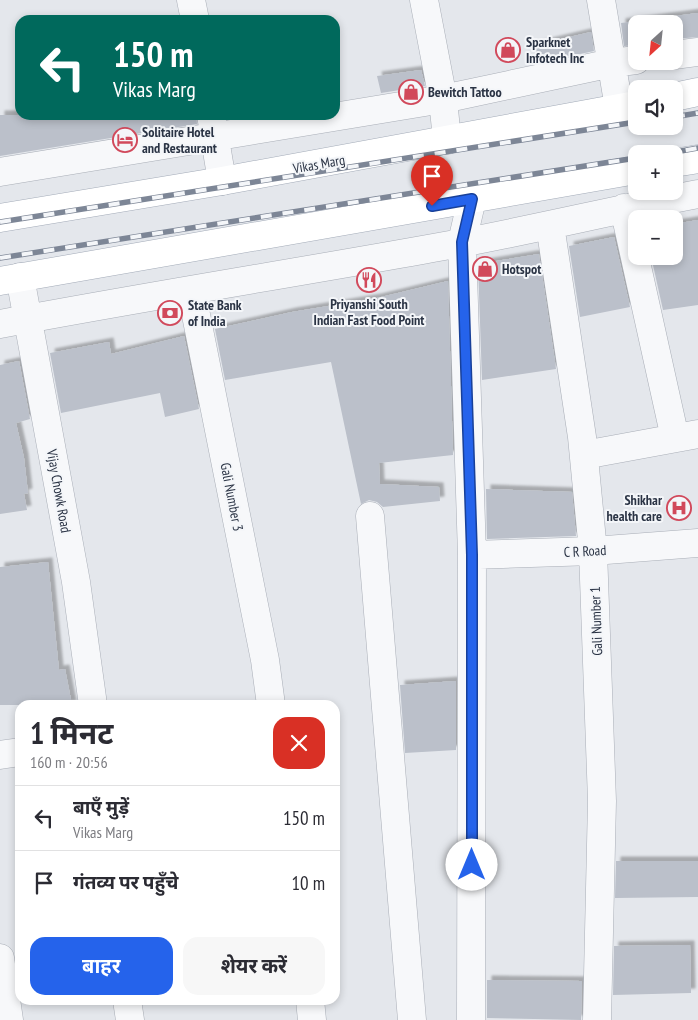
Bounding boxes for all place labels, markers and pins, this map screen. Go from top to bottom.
place label: Sparknet Infotech Inc [526,33,584,67]
shop icon: Sparknet Infotech Inc [495,37,521,63]
shop icon: Bewitch Tattoo [398,79,424,105]
place label: Bewitch Tattoo [428,83,502,101]
place label: Solitaire Hotel and Restaurant [142,123,217,157]
hotel icon: Solitaire Hotel and Restaurant [112,127,138,153]
pin [411,155,453,206]
shop icon: Hotspot [472,256,498,282]
place label: Hotspot [502,260,541,278]
restaurant icon: Priyanshi South Indian Fast Food Point [356,267,382,293]
place label: Priyanshi South Indian Fast Food Point [314,295,424,329]
place label: State Bank of India [188,296,242,330]
bank icon: State Bank of India [157,300,183,326]
place label: Shikhar health care [607,491,663,525]
hospital icon: Shikhar health care [666,495,692,521]

